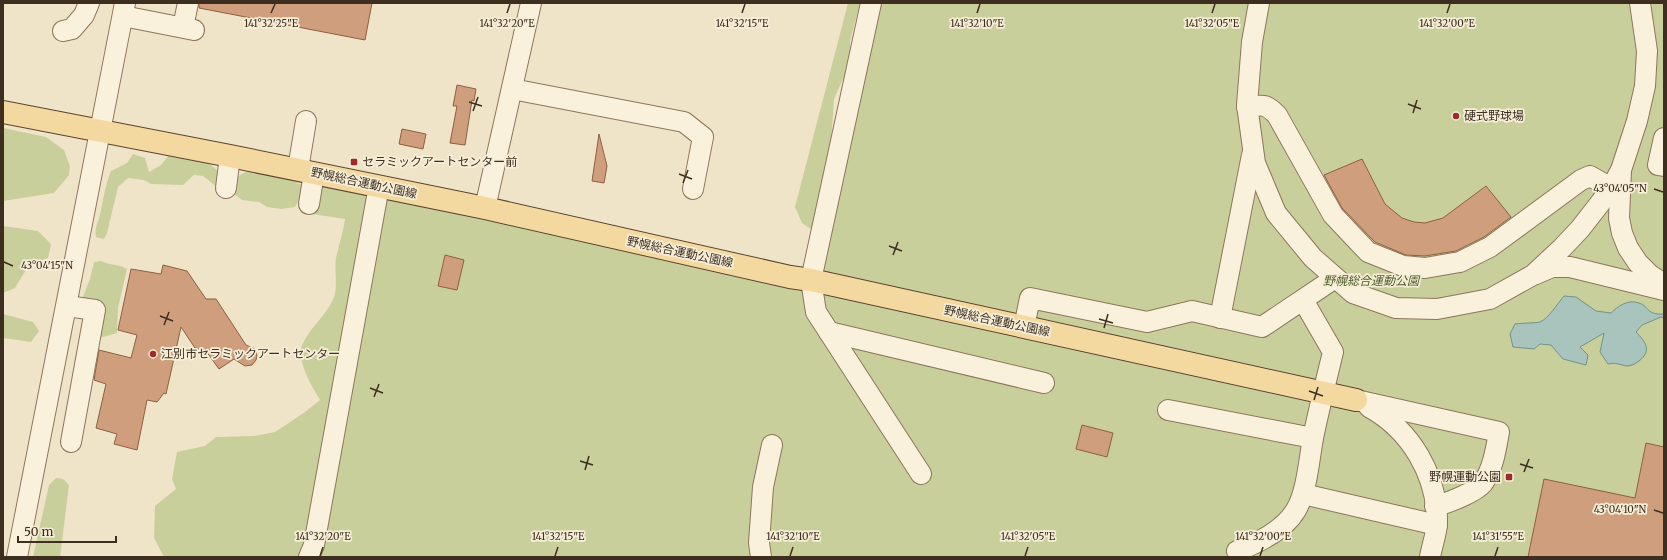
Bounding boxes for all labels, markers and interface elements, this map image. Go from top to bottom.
text: 141°32'25"E [244,17,299,30]
text: 141°32'20"E [479,17,535,30]
text: 141°32'15"E [716,17,769,30]
text: 141°32'10"E [950,17,1004,30]
text: 141°32'05"E [1185,17,1240,30]
text: 141°32'00"E [1419,17,1475,30]
place label: 硬式野球場 [1464,108,1524,123]
marker: 硬式野球場 [1451,111,1461,121]
place label: セラミックアートセンター前 [362,154,517,169]
marker: セラミックアートセンター前 [349,157,359,167]
street label: 野幌総合運動公園線 [310,164,418,201]
text: 43°04'05"N [1593,182,1647,195]
street label: 野幌総合運動公園線 [626,233,734,270]
text: 43°04'15"N [21,259,73,272]
park label: 野幌総合運動公園 [1323,273,1421,288]
street label: 野幌総合運動公園線 [943,302,1051,339]
place label: 江別市セラミックアートセンター [161,346,340,361]
marker: 江別市セラミックアートセンター [148,349,158,359]
place label: 野幌運動公園 [1429,469,1501,484]
marker: 野幌運動公園 [1504,472,1514,482]
text: 43°04'10"N [1594,503,1647,516]
scale bar [18,518,116,544]
text: 50 m [24,524,53,539]
text: 141°32'20"E [295,530,351,543]
text: 141°32'15"E [532,530,585,543]
text: 141°32'10"E [766,530,820,543]
text: 141°32'05"E [1001,530,1056,543]
text: 141°32'00"E [1235,530,1291,543]
text: 141°31'55"E [1472,530,1525,543]

